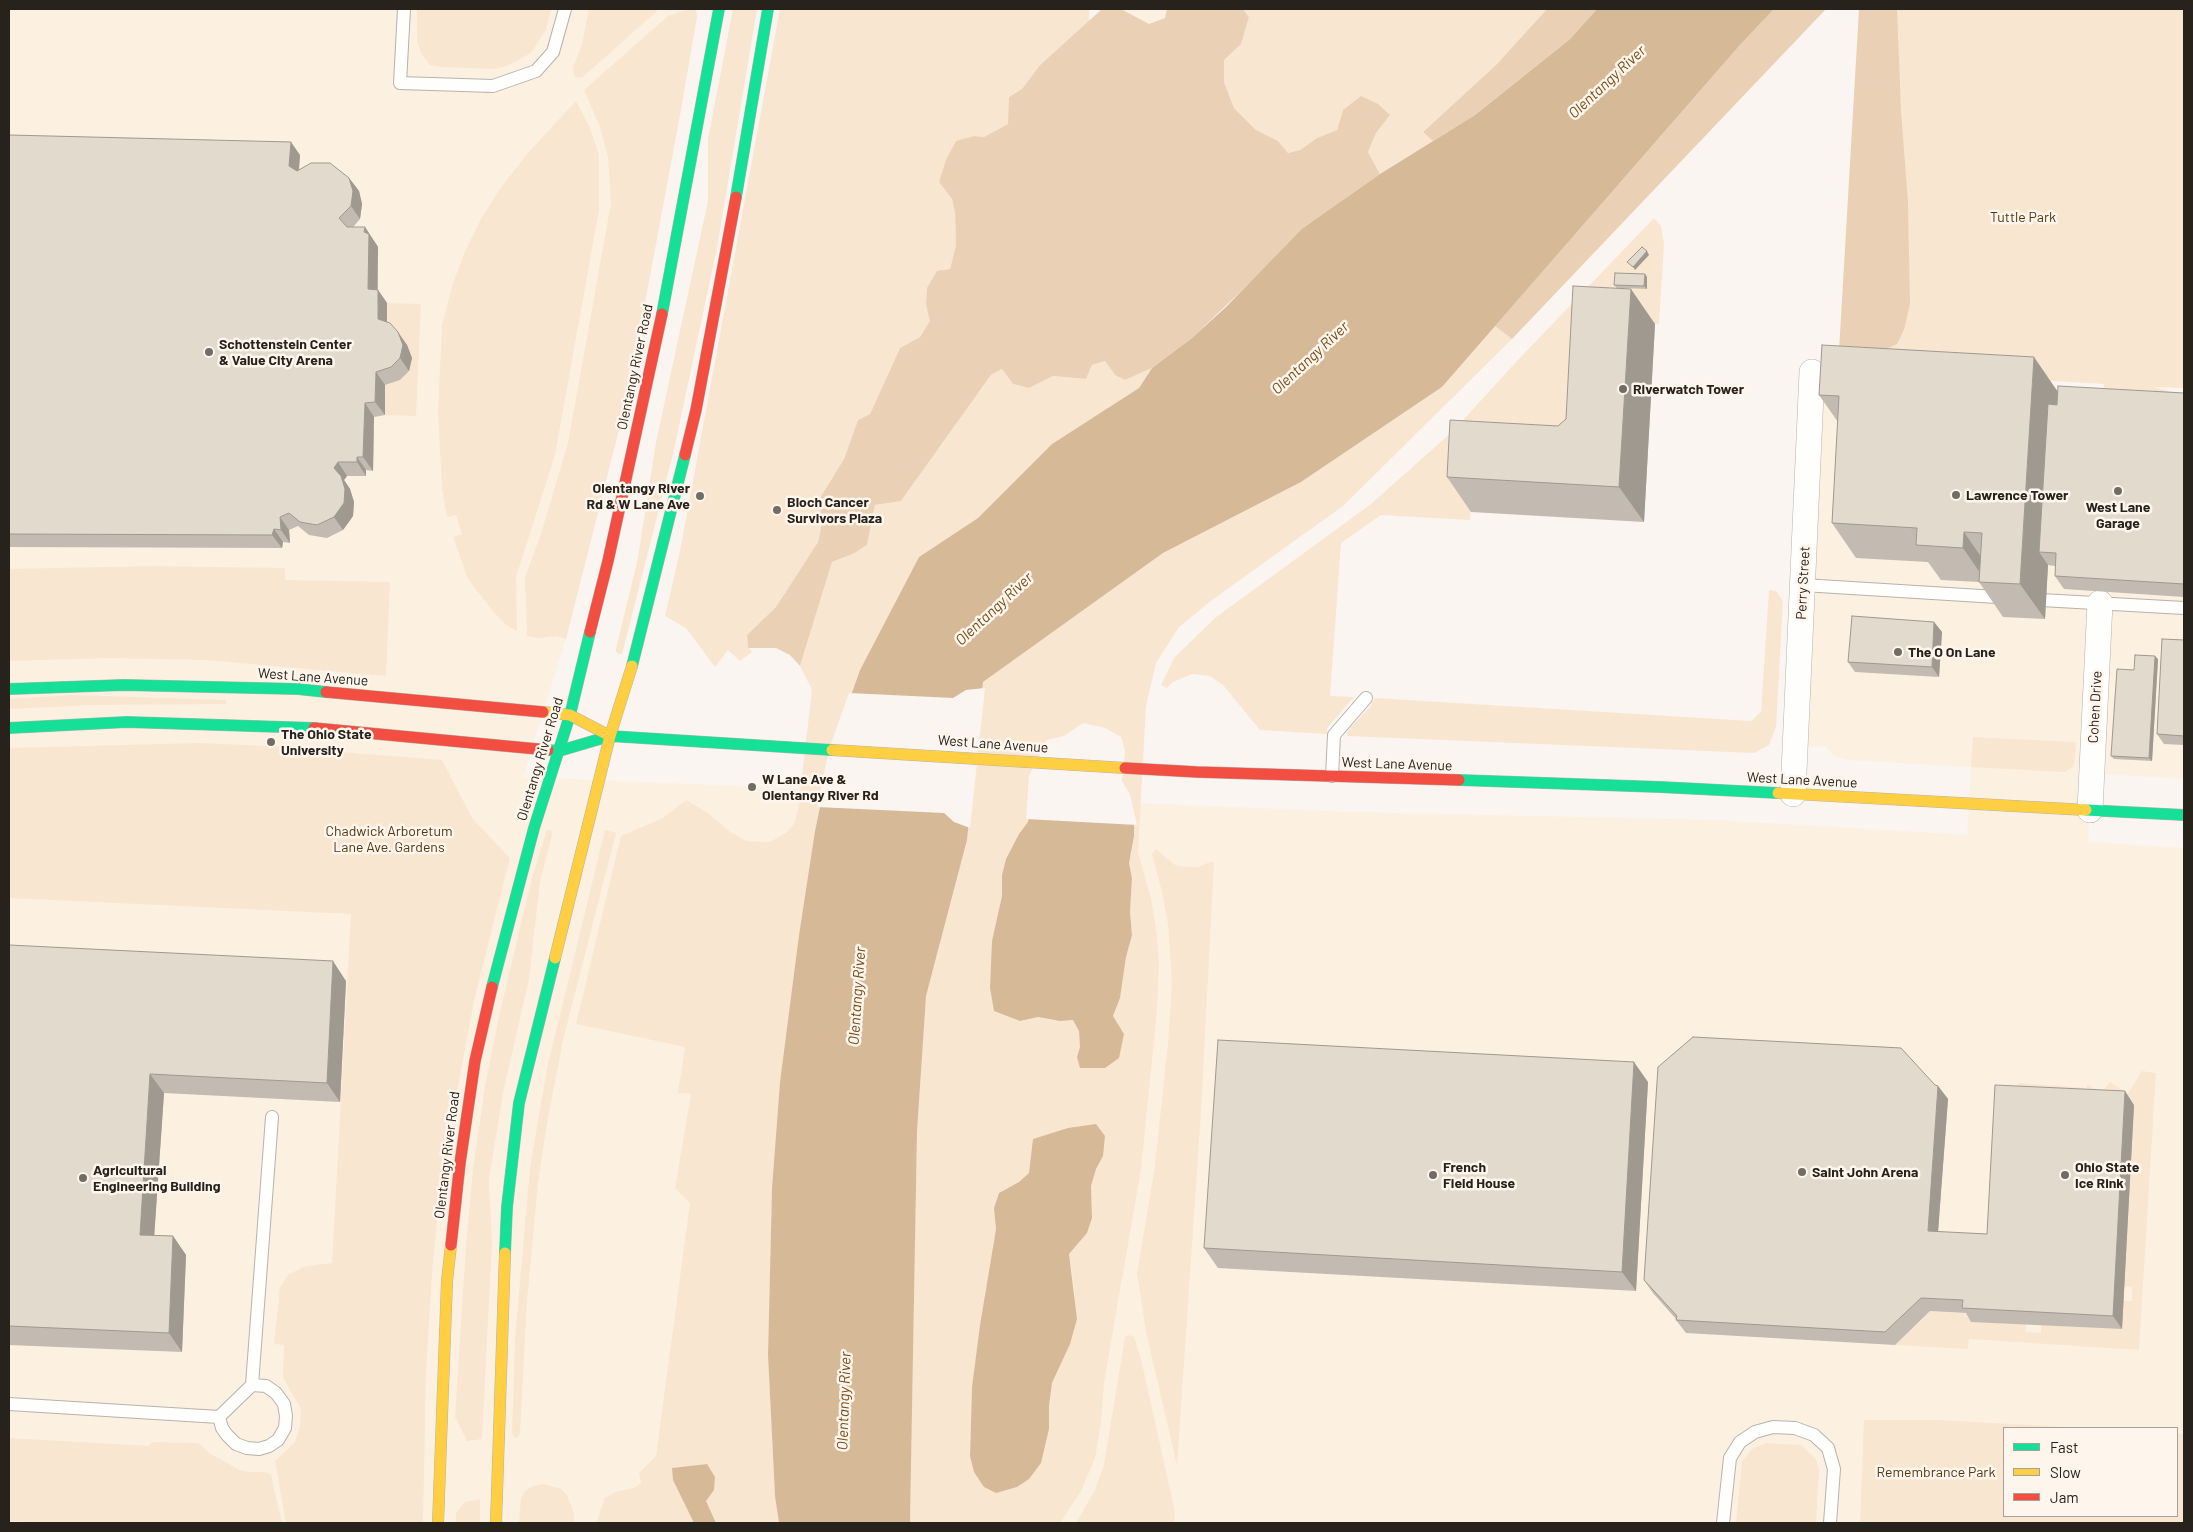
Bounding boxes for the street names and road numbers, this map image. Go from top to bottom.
street label: Olentangy River Road [613,302,657,432]
street label: Perry Street [1793,546,1813,620]
street label: West Lane Avenue [257,665,369,689]
street label: Cohen Drive [2085,670,2105,744]
street label: Olentangy River Road [513,695,567,823]
street label: West Lane Avenue [937,732,1049,756]
street label: West Lane Avenue [1341,754,1453,774]
street label: West Lane Avenue [1746,769,1858,791]
street label: Olentangy River Road [431,1090,463,1220]

